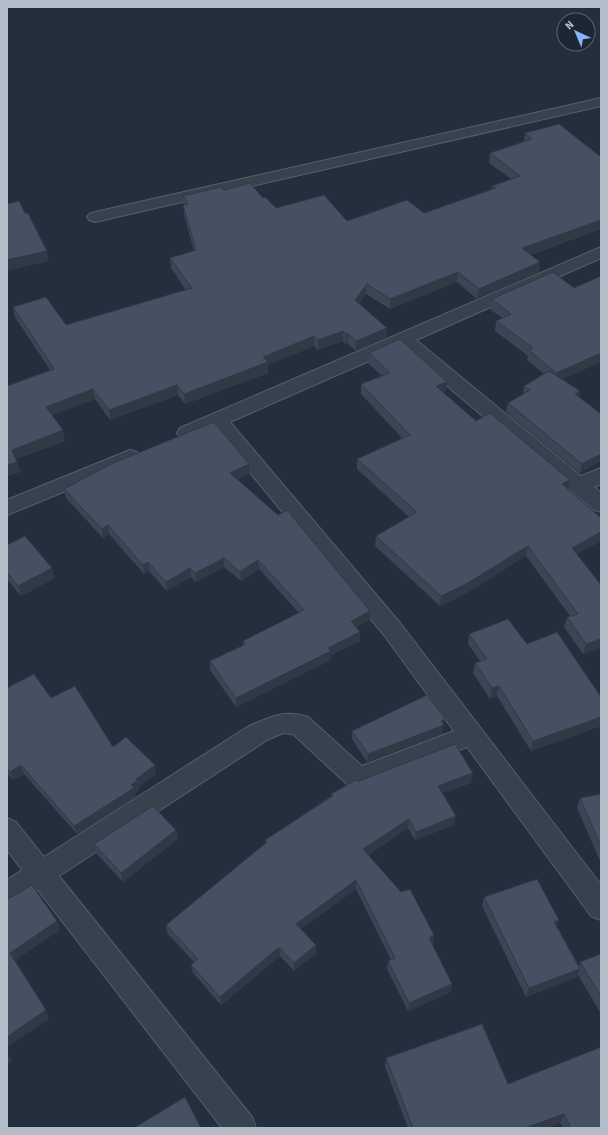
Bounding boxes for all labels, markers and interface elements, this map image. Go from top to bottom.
north arrow [556,12,596,52]
text: N [562,17,577,33]

